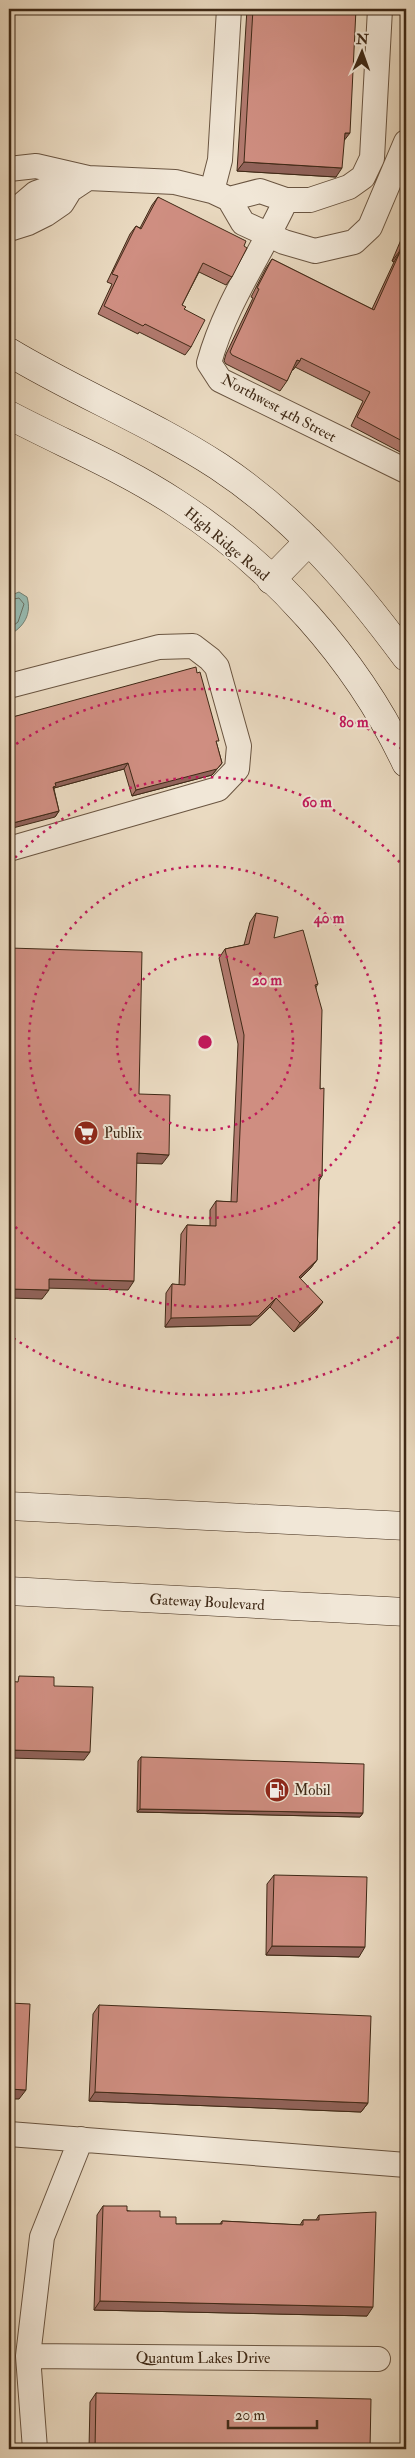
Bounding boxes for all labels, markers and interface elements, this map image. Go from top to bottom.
north arrow [338,28,388,78]
text: N [355,31,369,48]
street label: Northwest 4th Street [218,370,339,447]
street label: High Ridge Road [180,503,273,586]
text: 80 m [339,713,369,732]
text: 60 m [302,793,332,812]
text: 40 m [313,909,345,928]
text: 20 m [252,971,282,990]
centre of rings [196,1033,214,1051]
supermarket icon: Publix [73,1120,99,1146]
place label: Publix [104,1124,143,1143]
street label: Gateway Boulevard [149,1590,266,1615]
fuel station icon: Mobil [264,1777,290,1803]
place label: Mobil [294,1781,331,1800]
street label: Quantum Lakes Drive [136,2349,270,2368]
scale bar [228,2398,316,2430]
text: 20 m [235,2406,265,2425]

